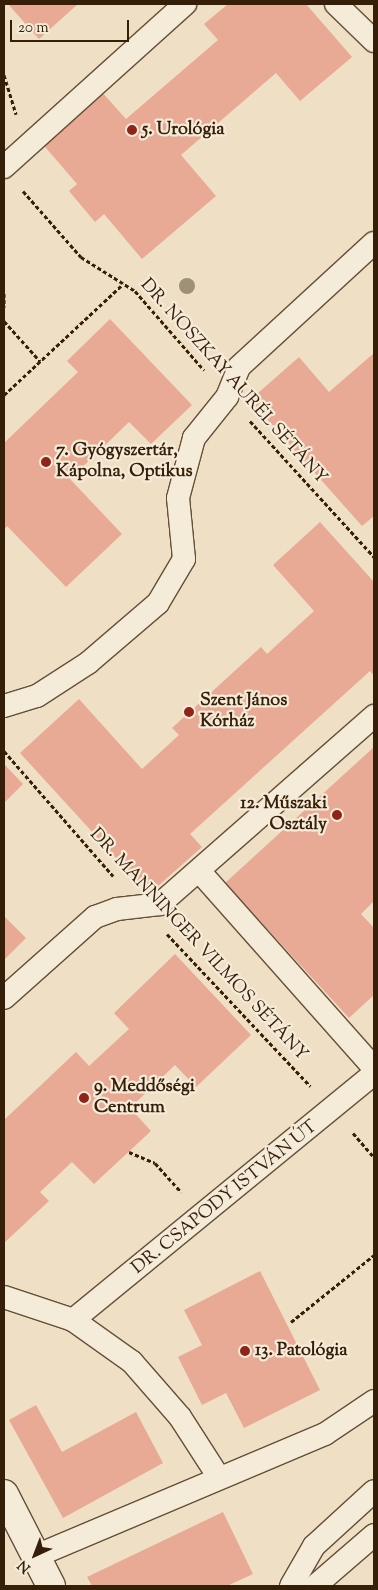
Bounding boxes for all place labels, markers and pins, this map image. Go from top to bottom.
place label: 5. Urológia [142,119,225,141]
marker: 5. Urológia [126,124,138,136]
place label: 7. Gyógyszertár, Kápolna, Optikus [56,441,193,484]
marker: 7. Gyógyszertár, Kápolna, Optikus [40,456,52,468]
place label: Szent János Kórház [200,691,287,734]
marker: Szent János Kórház [182,705,196,719]
place label: 12. Műszaki Osztály [240,794,327,836]
marker: 12. Műszaki Osztály [331,809,343,821]
place label: 9. Meddőségi Centrum [94,1077,195,1120]
marker: 9. Meddőségi Centrum [78,1092,90,1104]
place label: 13. Patológia [255,1340,348,1362]
marker: 13. Patológia [239,1345,251,1357]

